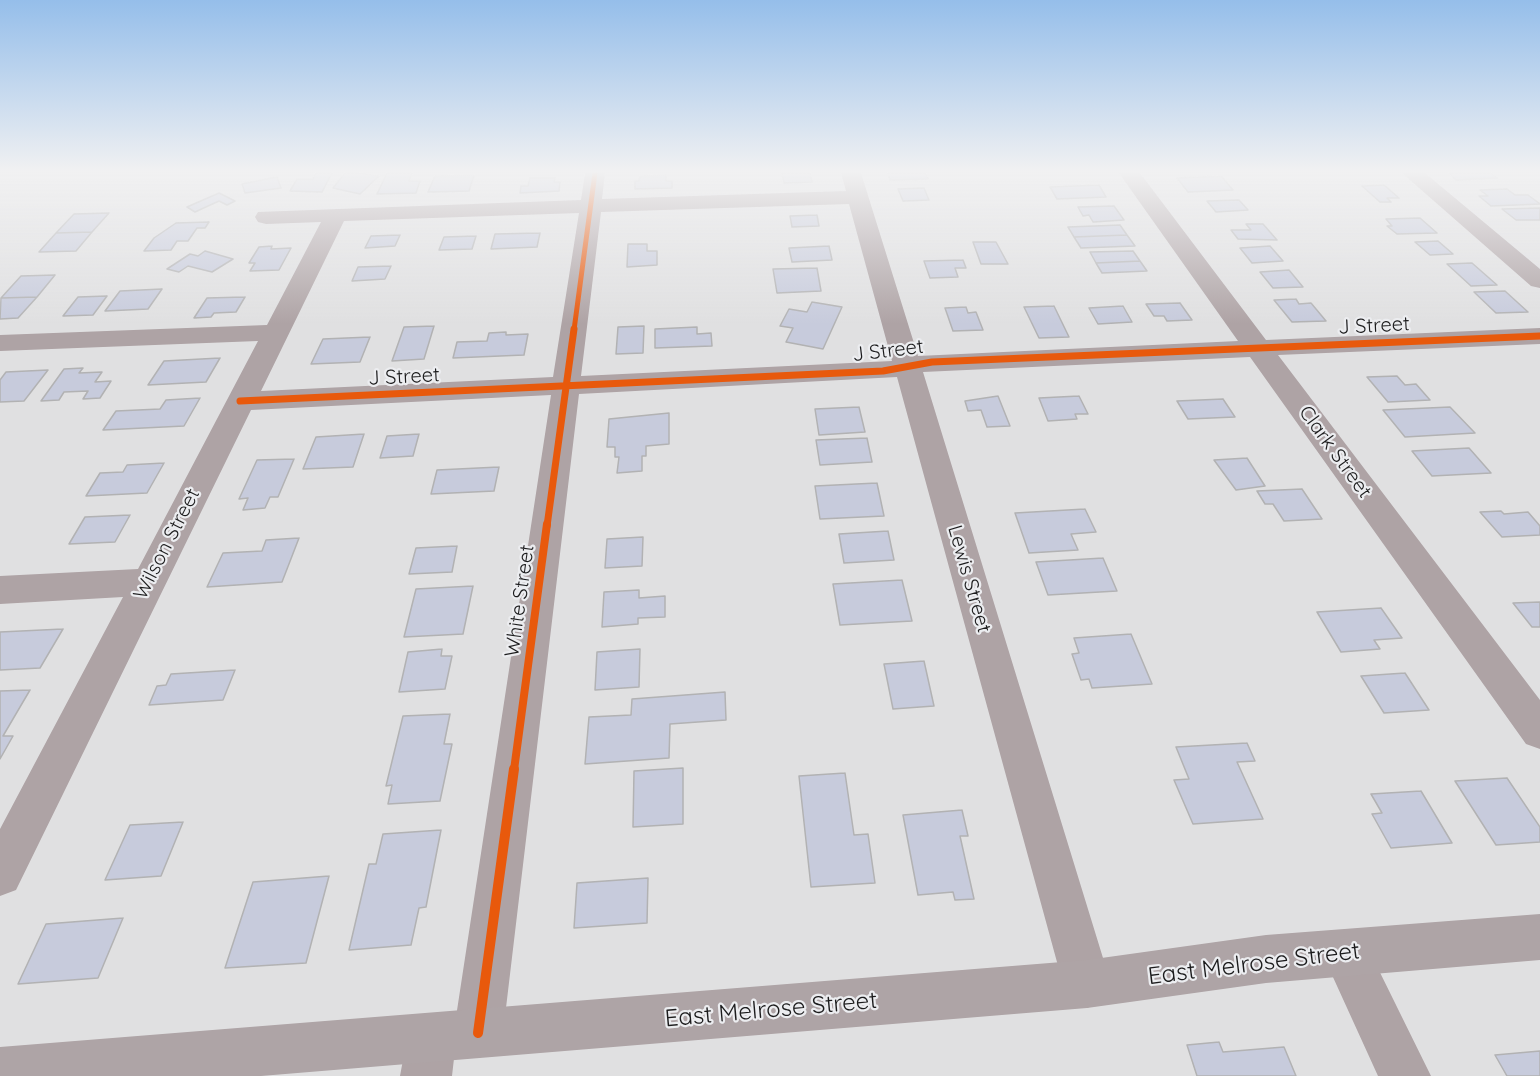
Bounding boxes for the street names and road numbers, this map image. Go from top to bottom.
street label: J Street [1338,312,1410,340]
street label: J Street [851,335,925,367]
street label: J Street [368,363,440,391]
street label: Clark Street [1293,401,1377,503]
street label: Wilson Street [129,484,205,604]
street label: Lewis Street [942,522,996,636]
street label: White Street [500,543,540,659]
street label: East Melrose Street [1146,937,1362,991]
street label: East Melrose Street [664,986,878,1034]

